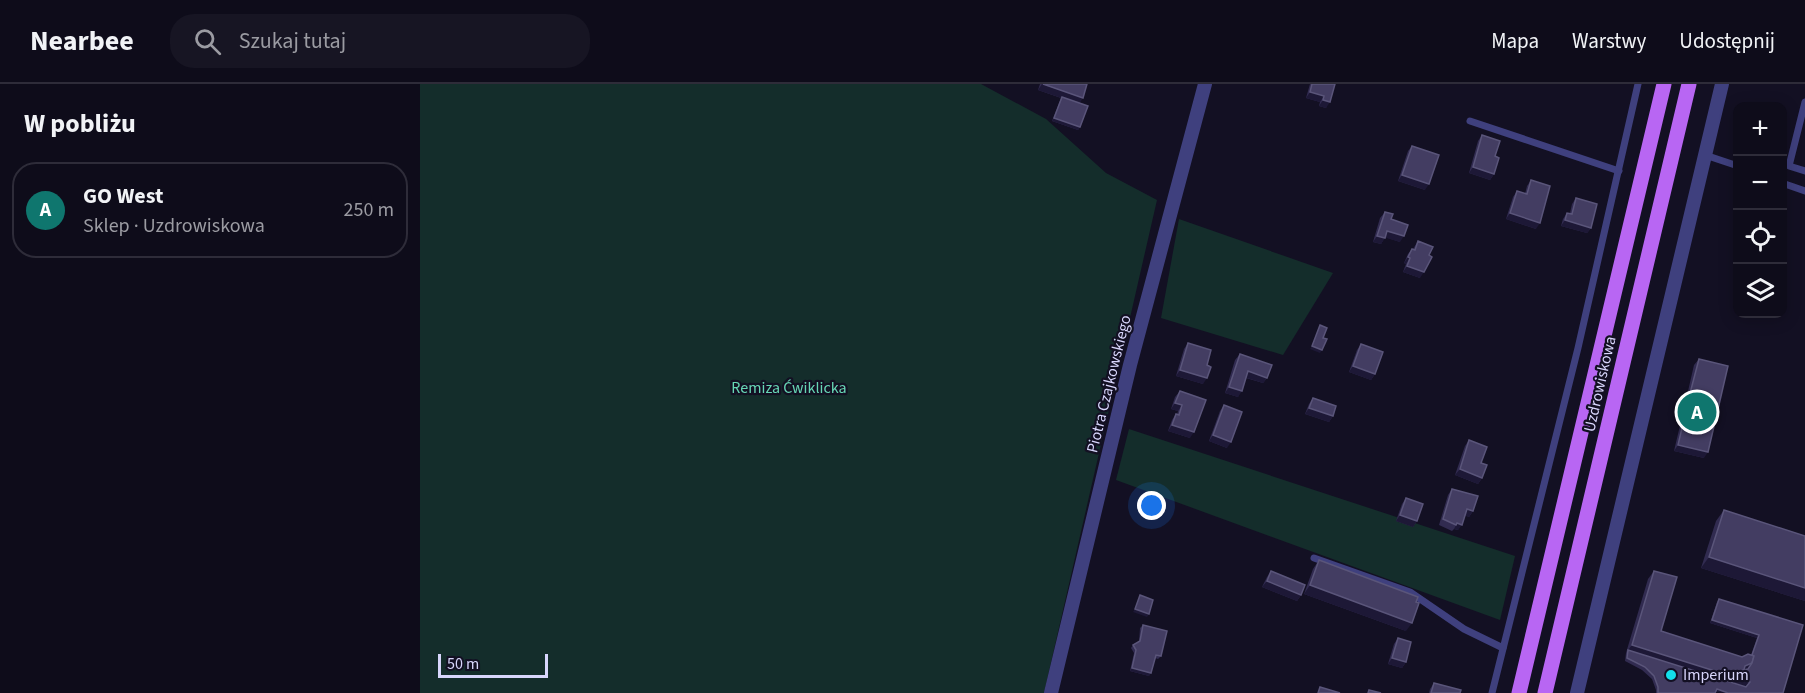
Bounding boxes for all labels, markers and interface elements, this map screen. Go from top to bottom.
search box [170,14,590,68]
text: Nearbee [30,21,134,61]
icon: search [191,25,224,58]
text: Szukaj tutaj [239,25,346,57]
text: Mapa [1491,26,1539,56]
text: Warstwy [1572,26,1646,56]
text: Udostępnij [1679,26,1775,56]
map controls [1733,102,1787,318]
button: + [1733,102,1787,156]
text: W pobliżu [24,105,136,142]
button: − [1733,156,1787,210]
text: GO West [83,180,164,212]
text: A [40,196,51,224]
text: 250 m [344,196,394,224]
button: locate [1733,210,1787,264]
text: Sklep · Uzdrowiskowa [83,212,265,240]
button: layers [1733,264,1787,318]
street label: Piotra Czajkowskiego [1081,313,1137,455]
street label: Uzdrowiskowa [1578,334,1622,434]
park label: Remiza Ćwiklicka [731,377,847,399]
pin: A [1678,390,1716,434]
your location [1137,491,1166,520]
scale bar [438,651,548,678]
text: 50 m [447,653,479,675]
place label: Imperium [1683,664,1749,686]
marker: Imperium [1664,668,1678,682]

